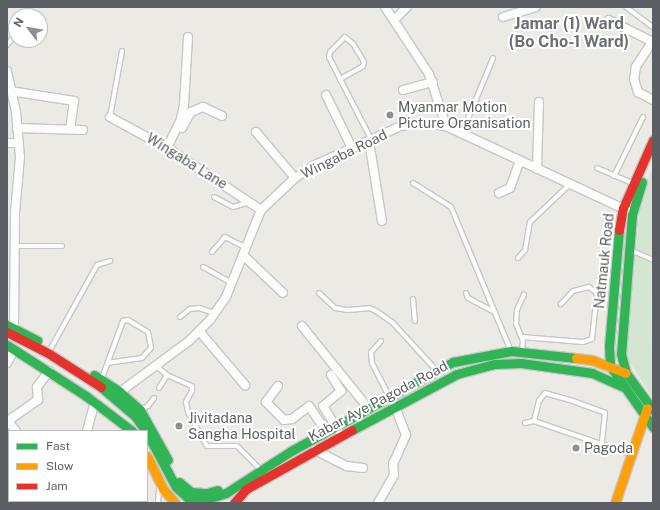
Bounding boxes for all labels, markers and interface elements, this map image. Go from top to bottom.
north arrow [8,8,48,48]
district label: Jamar (1) Ward (Bo Cho-1 Ward) [509,14,629,52]
text: N [11,16,26,29]
place label: Myanmar Motion Picture Organisation [398,99,531,132]
marker: Myanmar Motion Picture Organisation [385,110,395,120]
street label: Wingaba Road [298,126,390,182]
street label: Wingaba Lane [143,129,231,193]
street label: Natmauk Road [591,212,617,310]
street label: Kabar Aye Pagoda Road [305,357,451,445]
place label: Jivitadana Sangha Hospital [188,410,296,442]
marker: Jivitadana Sangha Hospital [173,420,185,432]
legend [8,430,148,502]
text: Fast [46,439,70,453]
place label: Pagoda [584,440,633,456]
marker: Pagoda [571,443,581,453]
text: Slow [46,459,73,473]
text: Jam [46,479,68,493]

